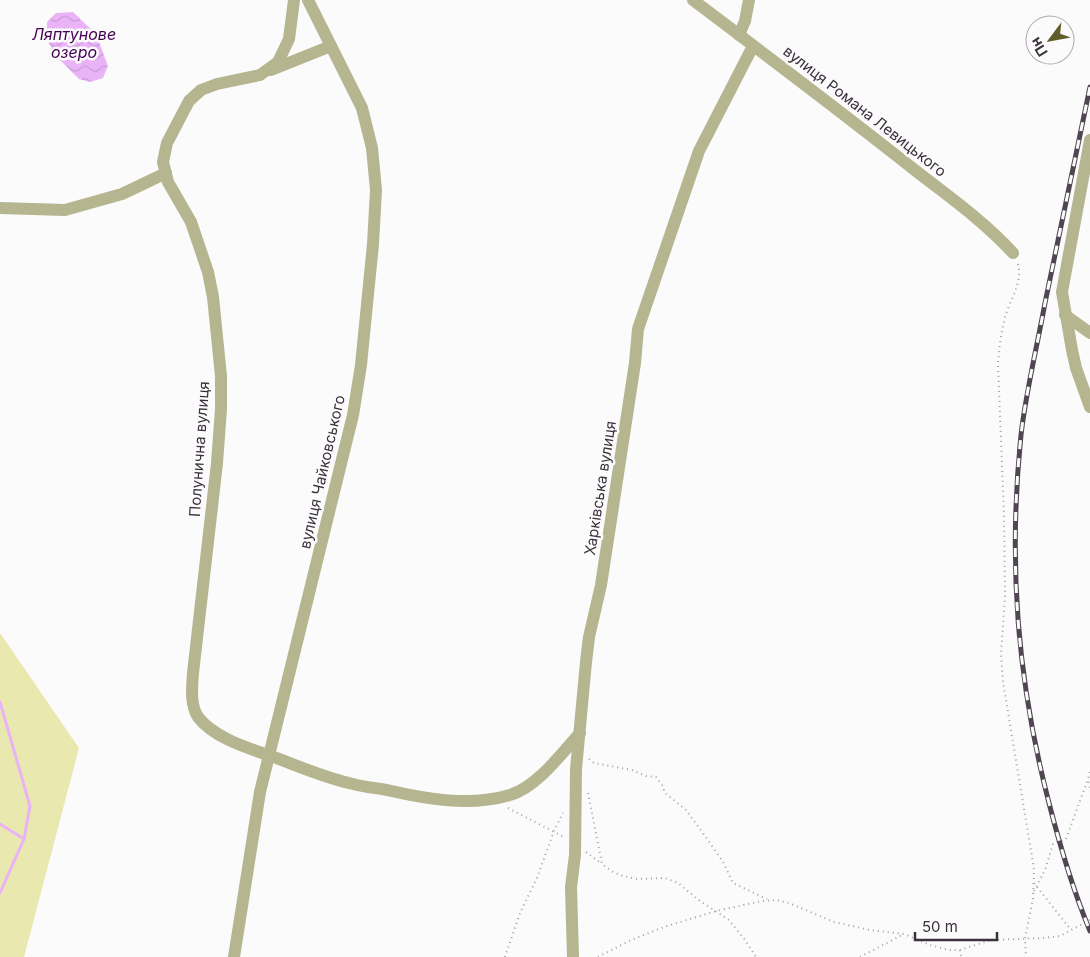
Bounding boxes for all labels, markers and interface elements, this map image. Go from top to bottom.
north arrow [1025,15,1075,65]
water label: Ляптунове озеро [32,24,116,62]
text: Пн [1026,35,1051,60]
street label: вулиця Романа Левицького [780,41,950,181]
street label: Полунична вулиця [185,381,213,517]
street label: вулиця Чайковського [295,393,349,551]
street label: Харківська вулиця [580,419,620,557]
scale bar [915,910,998,942]
text: 50 m [922,917,958,936]

